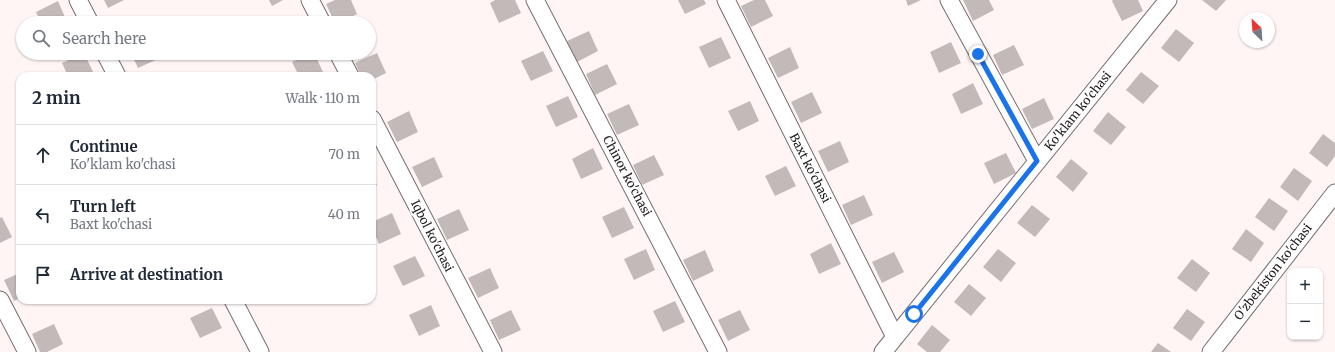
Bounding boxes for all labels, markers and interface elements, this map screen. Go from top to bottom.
north arrow [1239,12,1275,48]
search box [16,16,376,60]
icon: search [30,27,52,49]
text: Search here [62,29,146,48]
route end [969,45,987,63]
street label: Ko'klam ko'chasi [1041,68,1114,153]
text: 2 min [32,87,80,109]
text: Walk · 110 m [285,90,360,107]
street label: Baxt ko'chasi [787,131,834,205]
street label: Chinor ko'chasi [600,133,655,219]
text: Continue [70,137,138,156]
icon: ahead [32,144,54,166]
text: 70 m [329,146,360,163]
text: Ko'klam ko'chasi [70,156,176,173]
text: Turn left [70,197,136,216]
street label: Iqbol ko'chasi [408,197,457,274]
icon: left [32,204,54,226]
text: 40 m [328,206,360,223]
text: Baxt ko'chasi [70,216,152,233]
street label: O'zbekiston ko'chasi [1230,221,1315,323]
icon: arrive [32,264,54,286]
text: Arrive at destination [70,265,223,284]
map controls [1287,268,1323,340]
button: + [1287,268,1323,304]
button: − [1287,304,1323,340]
route start [905,305,923,323]

